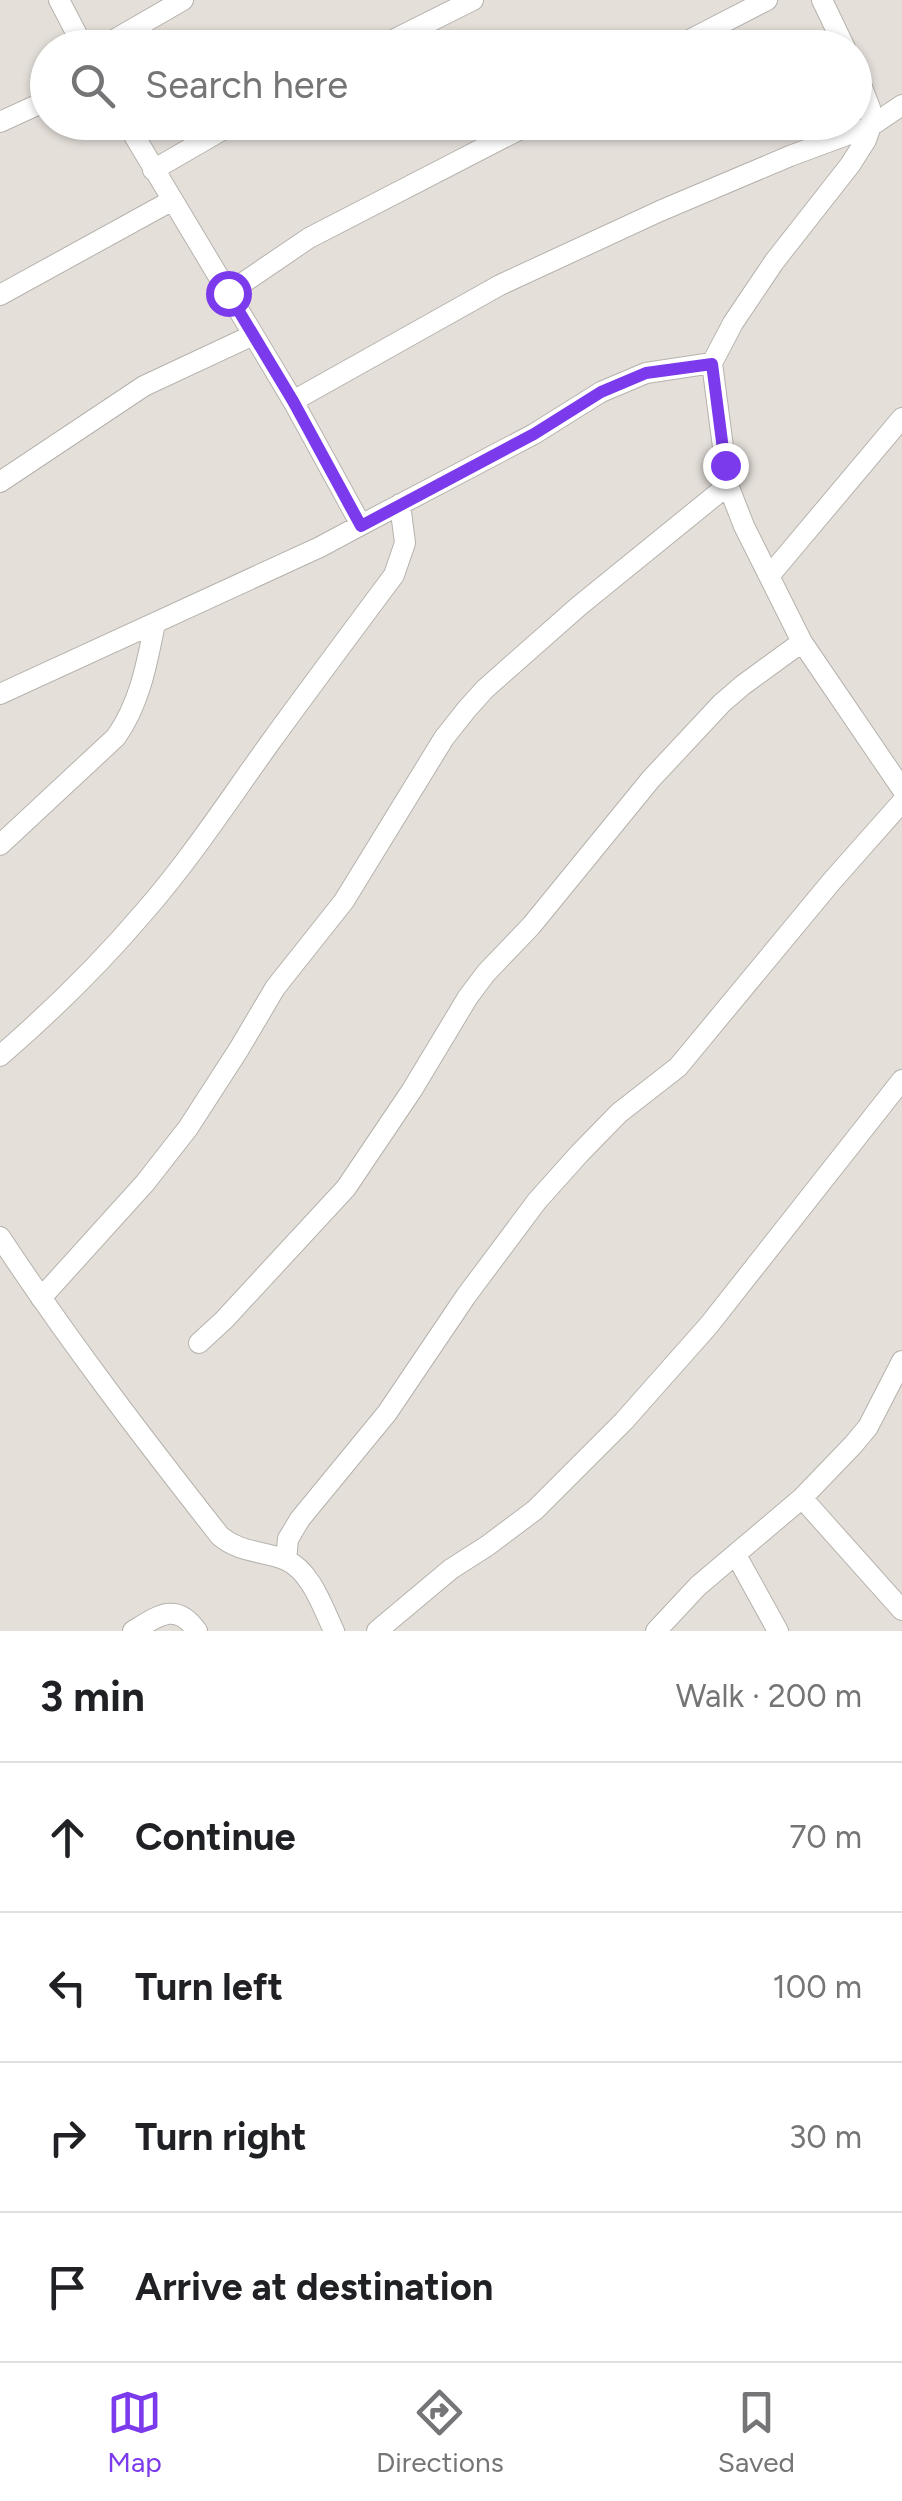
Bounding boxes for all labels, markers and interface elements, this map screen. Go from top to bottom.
search box [30,30,872,140]
icon: search [65,58,120,113]
text: Search here [145,62,348,108]
route start [206,271,252,317]
route end [703,443,749,489]
text: 3 min [40,1671,145,1722]
text: Walk · 200 m [676,1677,862,1715]
icon: ahead [40,1810,95,1865]
text: Continue [135,1814,296,1860]
text: 70 m [789,1818,862,1856]
icon: left [40,1960,95,2015]
text: Turn left [135,1964,283,2010]
text: 100 m [773,1968,862,2006]
icon: right [40,2110,95,2165]
text: Turn right [135,2114,307,2160]
text: 30 m [789,2118,862,2156]
icon: arrive [40,2260,95,2315]
text: Arrive at destination [135,2264,493,2310]
tab: Map [107,2385,162,2479]
tab: Directions [376,2385,504,2479]
tab: Saved [718,2385,795,2479]

